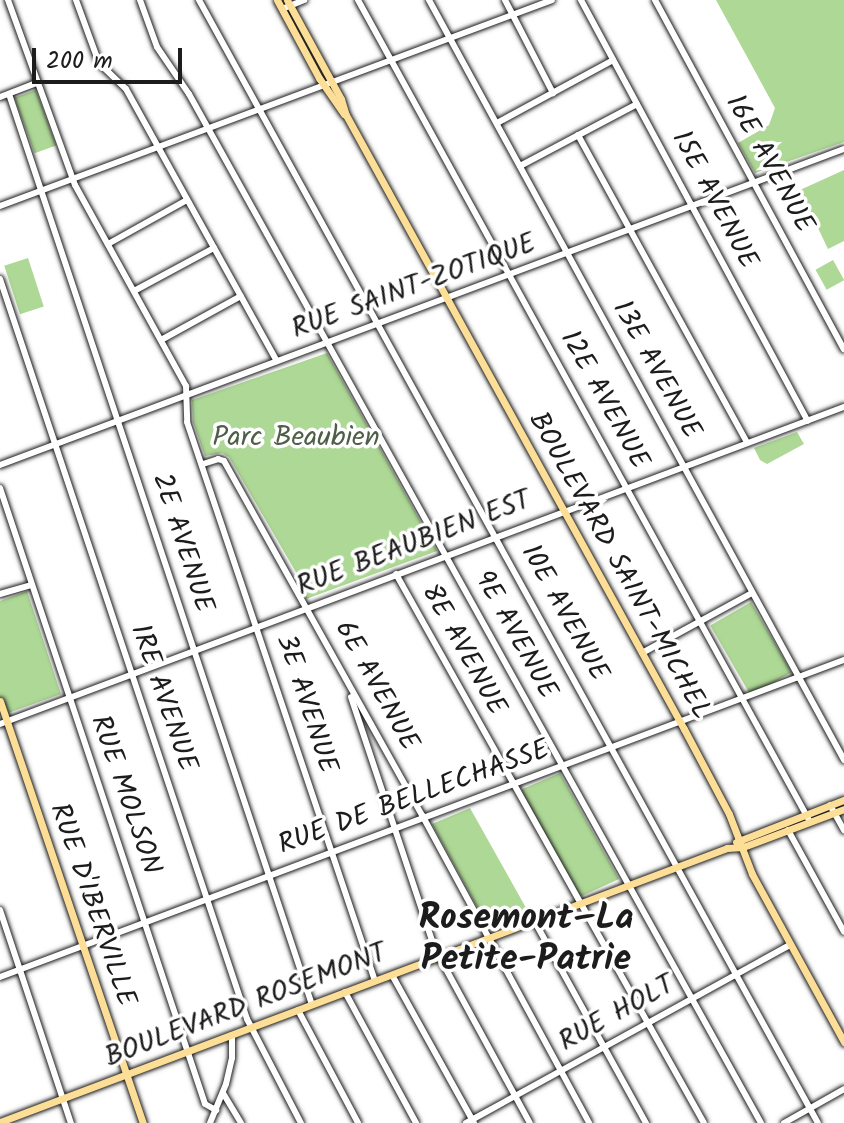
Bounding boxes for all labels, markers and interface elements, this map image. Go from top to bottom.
scale bar [36,32,186,82]
text: 200 m [46,42,113,81]
street label: 16E AVENUE [717,89,821,239]
street label: 15E AVENUE [664,125,764,275]
street label: RUE SAINT-ZOTIQUE [287,227,541,347]
street label: 13E AVENUE [604,295,708,445]
street label: 12E AVENUE [552,325,656,475]
street label: BOULEVARD SAINT-MICHEL [520,406,718,726]
park label: Parc Beaubien [212,421,380,455]
street label: 2E AVENUE [144,469,220,617]
street label: RUE BEAUBIEN EST [292,484,536,604]
street label: 10E AVENUE [513,539,615,687]
street label: 9E AVENUE [466,565,564,705]
street label: 8E AVENUE [413,579,513,721]
street label: 6E AVENUE [327,615,425,757]
street label: 1RE AVENUE [122,620,204,776]
street label: 3E AVENUE [268,630,344,778]
street label: RUE MOLSON [82,711,168,879]
street label: RUE DE BELLECHASSE [274,733,554,863]
street label: RUE D'IBERVILLE [42,799,142,1011]
district label: Rosemont–La Petite-Patrie [419,896,633,981]
street label: BOULEVARD ROSEMONT [100,937,392,1075]
street label: RUE HOLT [553,969,681,1059]

